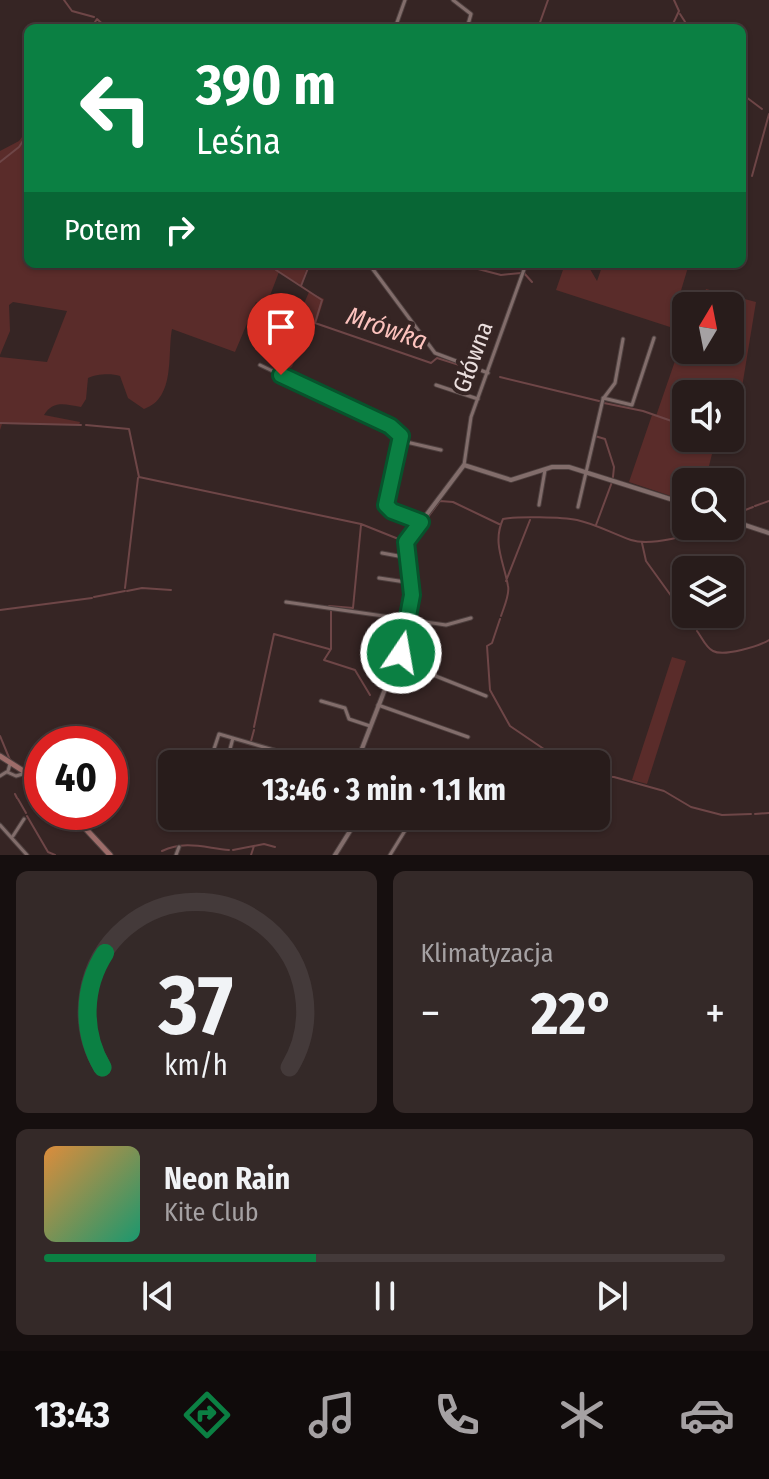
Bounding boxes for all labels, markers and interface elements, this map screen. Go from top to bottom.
text: 390 m [196,52,336,119]
icon: left [64,56,168,160]
text: Leśna [196,120,281,164]
icon: right [158,208,202,252]
text: Potem [64,212,142,248]
north arrow [672,292,744,364]
map controls [672,292,744,628]
pin [247,293,315,375]
water label: Mrówka [342,300,431,357]
icon: arrive [259,305,303,349]
street label: Główna [447,318,499,396]
button: sound [672,380,744,452]
button: search [672,468,744,540]
button: layers [672,556,744,628]
position arrow [359,611,443,695]
speed limit sign: 40 [24,726,128,830]
text: 13:46 · 3 min · 1.1 km [262,772,506,808]
text: Klimatyzacja [421,938,554,969]
text: 37 [158,956,233,1056]
text: 22° [531,978,614,1050]
text: − [421,987,440,1040]
text: + [705,987,725,1040]
text: km/h [164,1048,228,1083]
text: Neon Rain [164,1161,290,1197]
text: Kite Club [164,1197,259,1228]
icon: previous [136,1274,180,1318]
icon: pause [363,1274,407,1318]
icon: next [590,1274,634,1318]
icon: directions [179,1387,235,1443]
icon: music [304,1387,360,1443]
icon: phone [429,1387,485,1443]
icon: climate [554,1387,610,1443]
icon: car [679,1387,735,1443]
text: 13:43 [34,1393,110,1437]

